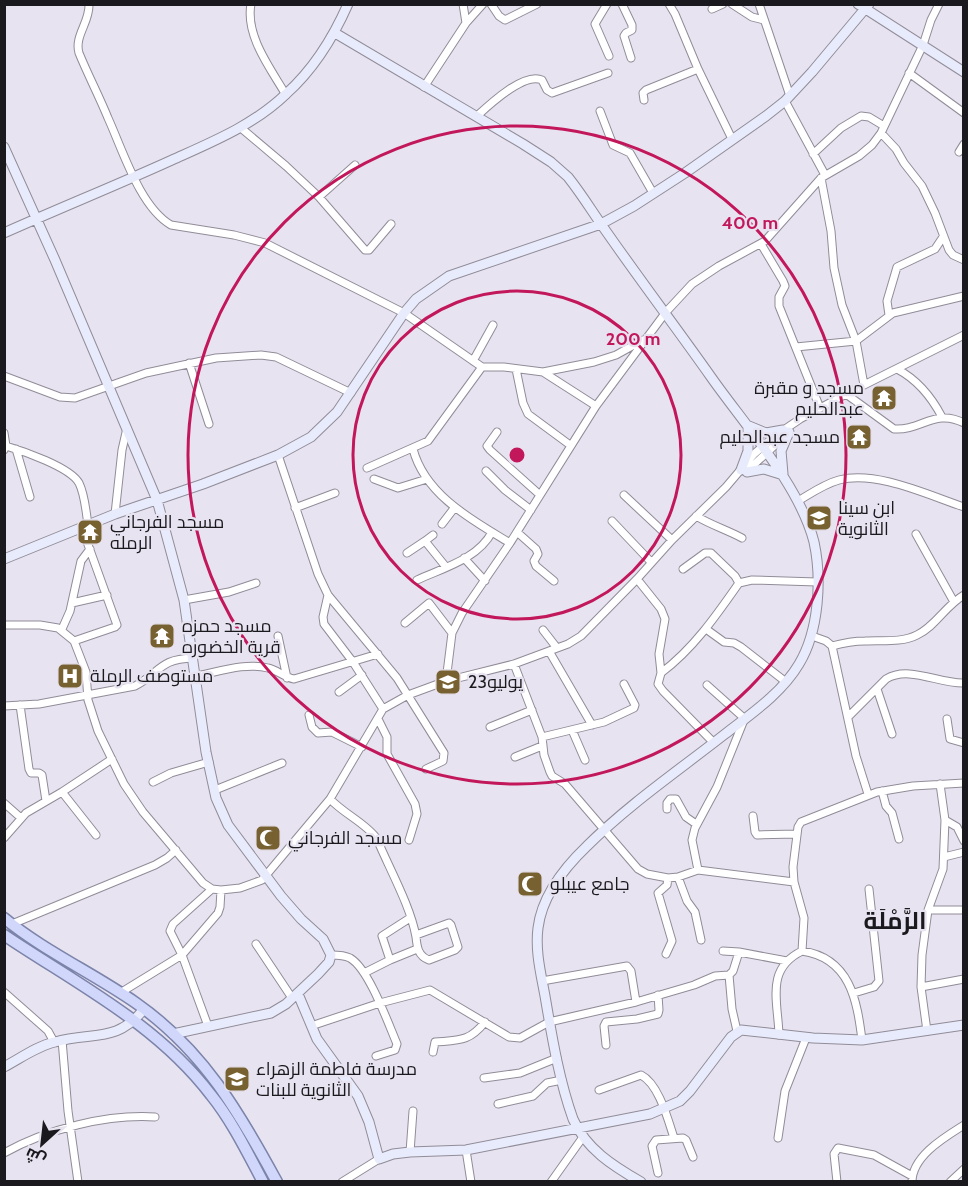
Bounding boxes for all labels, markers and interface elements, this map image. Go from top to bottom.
text: 400 m [722,212,778,234]
text: 200 m [606,328,660,350]
place label: مسجد و مقبرة عبدالحليم [754,377,864,421]
temple icon: مسجد و مقبرة عبدالحليم [869,383,899,413]
temple icon: مسجد عبدالحليم [844,422,874,452]
place label: مسجد عبدالحليم [720,426,840,449]
centre of rings [507,445,527,465]
place label: ابن سينا الثانوية [838,497,895,540]
school or university icon: ابن سينا الثانوية [804,503,834,533]
place label: مسجد الفرجاني الرمله [110,511,224,554]
temple icon: مسجد الفرجاني الرمله [75,517,105,547]
place label: مسجد حمزه قرية الخضوره [182,615,281,658]
temple icon: مسجد حمزه قرية الخضوره [147,621,177,651]
hospital icon: مستوصف الرملة [55,661,85,691]
place label: مستوصف الرملة [90,665,213,687]
school or university icon: 23يوليو [433,667,463,697]
place label: 23يوليو [468,671,523,693]
mosque icon: مسجد الفرجاني [253,823,283,853]
place label: مسجد الفرجاني [288,827,402,852]
mosque icon: جامع عيبلو [515,869,545,899]
place label: جامع عيبلو [550,873,629,896]
district label: الرَّمْلَة [864,906,926,935]
place label: مدرسة فاطمة الزهراء الثانوية للبنات [256,1058,417,1101]
school or university icon: مدرسة فاطمة الزهراء الثانوية للبنات [222,1064,252,1094]
north arrow [12,1114,72,1174]
text: ش [22,1144,49,1170]

